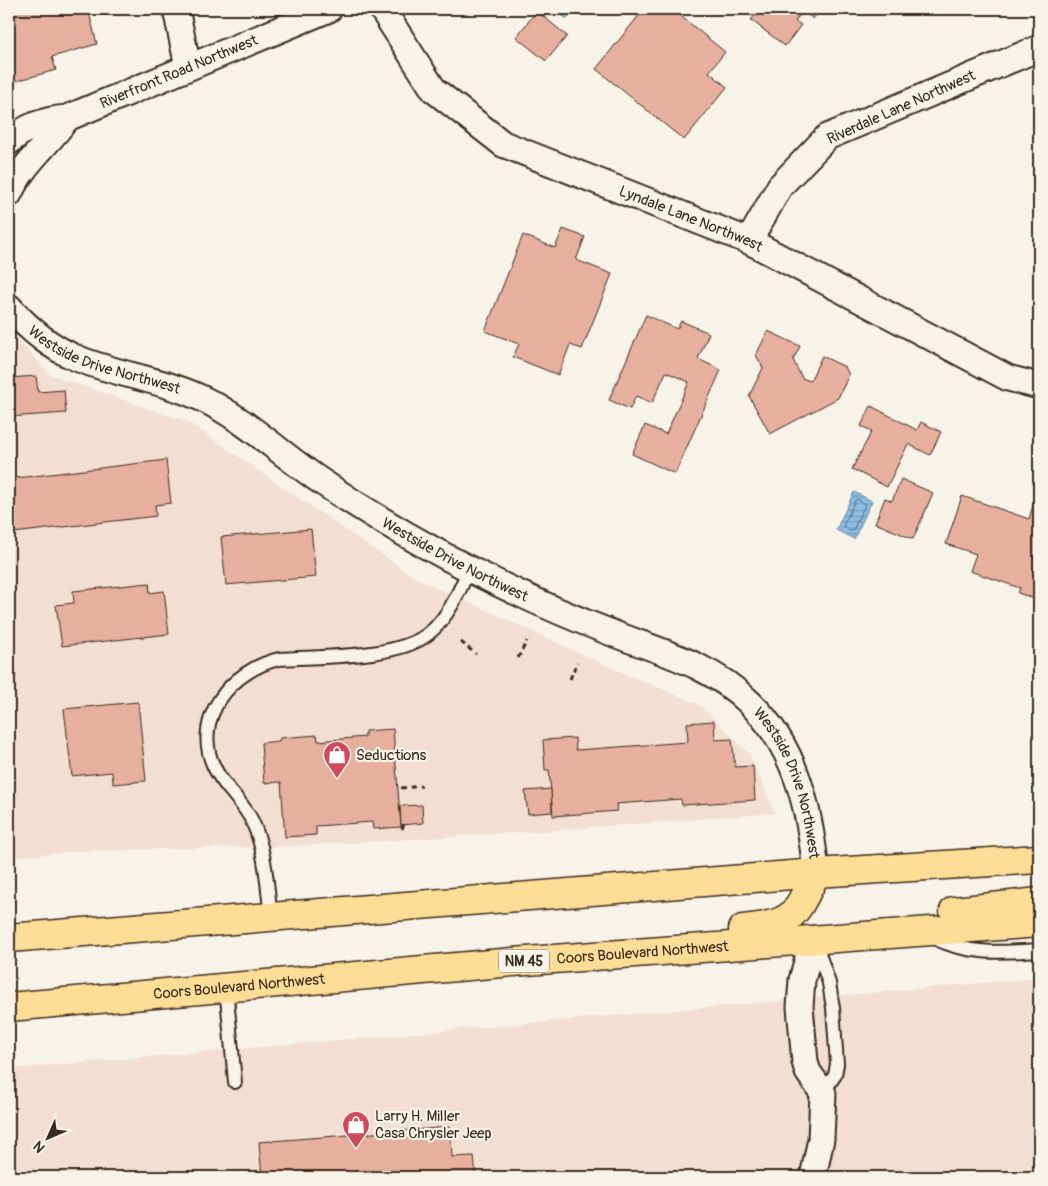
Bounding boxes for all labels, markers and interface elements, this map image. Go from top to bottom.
street label: Riverfront Road Northwest [97,30,262,113]
street label: Riverdale Lane Northwest [824,66,979,149]
street label: Lyndale Lane Northwest [616,182,767,257]
street label: Westside Drive Northwest [24,322,184,399]
street label: Westside Drive Northwest [378,513,532,607]
street label: Westside Drive Northwest [749,703,824,861]
shop icon: Seductions [322,740,352,779]
place label: Seductions [356,746,426,765]
street label: Coors Boulevard Northwest [556,937,730,969]
road number: NM 45 [499,949,549,972]
street label: Coors Boulevard Northwest [153,970,327,1004]
place label: Larry H. Miller Casa Chrysler Jeep [375,1107,492,1143]
shop icon: Larry H. Miller Casa Chrysler Jeep [341,1110,371,1149]
north arrow [22,1114,72,1164]
text: N [30,1137,49,1156]

